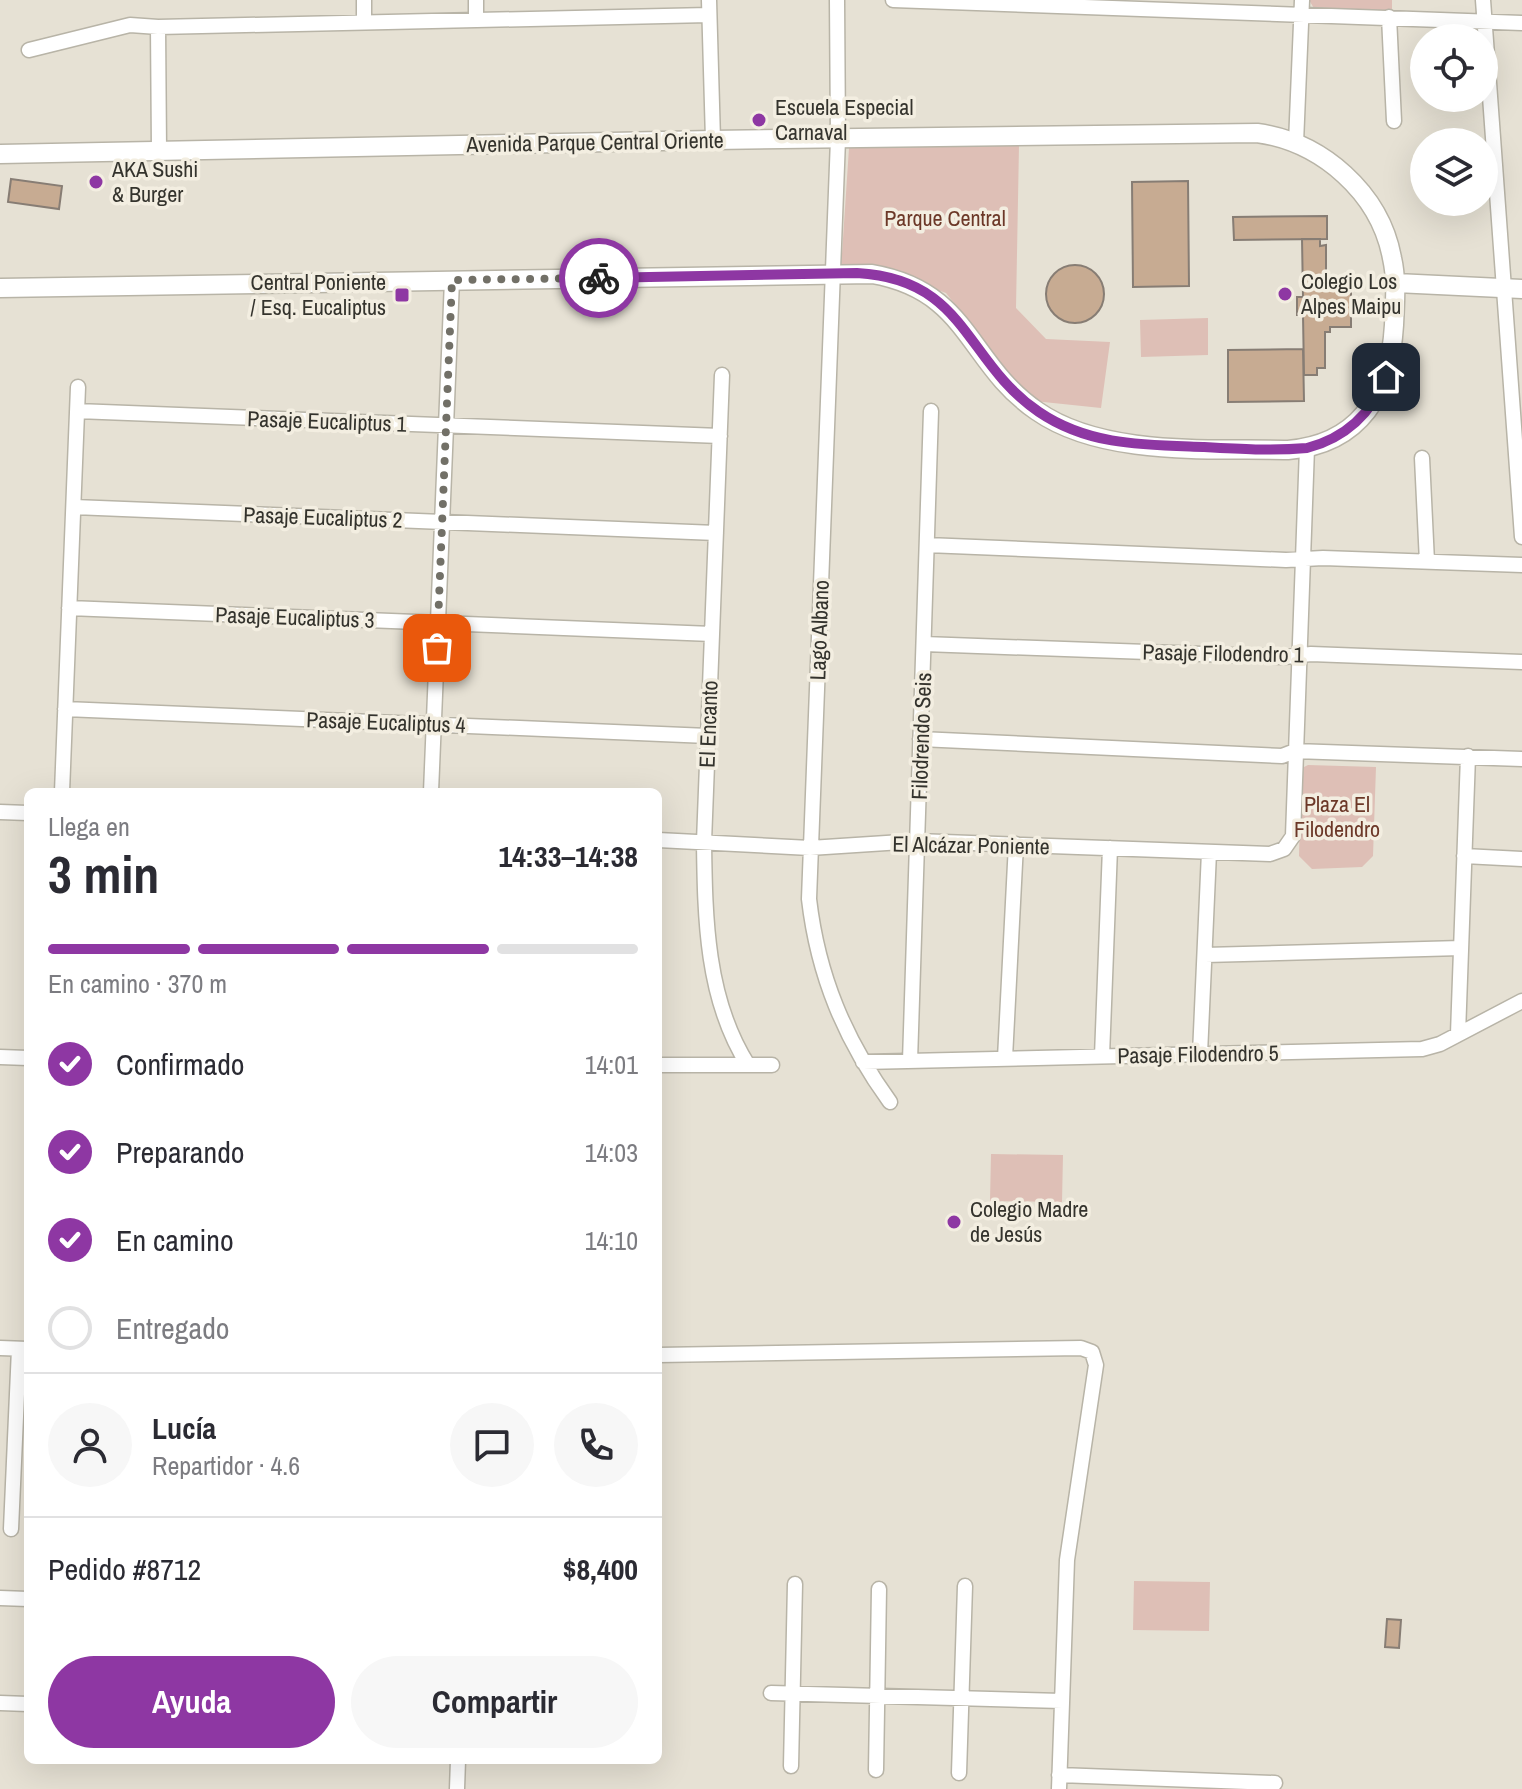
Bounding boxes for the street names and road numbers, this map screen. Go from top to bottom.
street label: Avenida Parque Central Oriente [465,125,724,159]
street label: Pasaje Eucaliptus 1 [247,403,407,439]
street label: Pasaje Eucaliptus 2 [243,499,403,535]
street label: Lago Albano [802,579,836,681]
street label: Pasaje Eucaliptus 3 [215,599,375,635]
street label: Pasaje Filodendro 1 [1142,637,1304,669]
street label: Filodrendo Seis [904,672,938,800]
street label: El Encanto [691,680,725,768]
street label: Pasaje Eucaliptus 4 [306,704,466,740]
street label: El Alcázar Poniente [892,829,1050,861]
street label: Pasaje Filodendro 5 [1117,1038,1279,1070]

